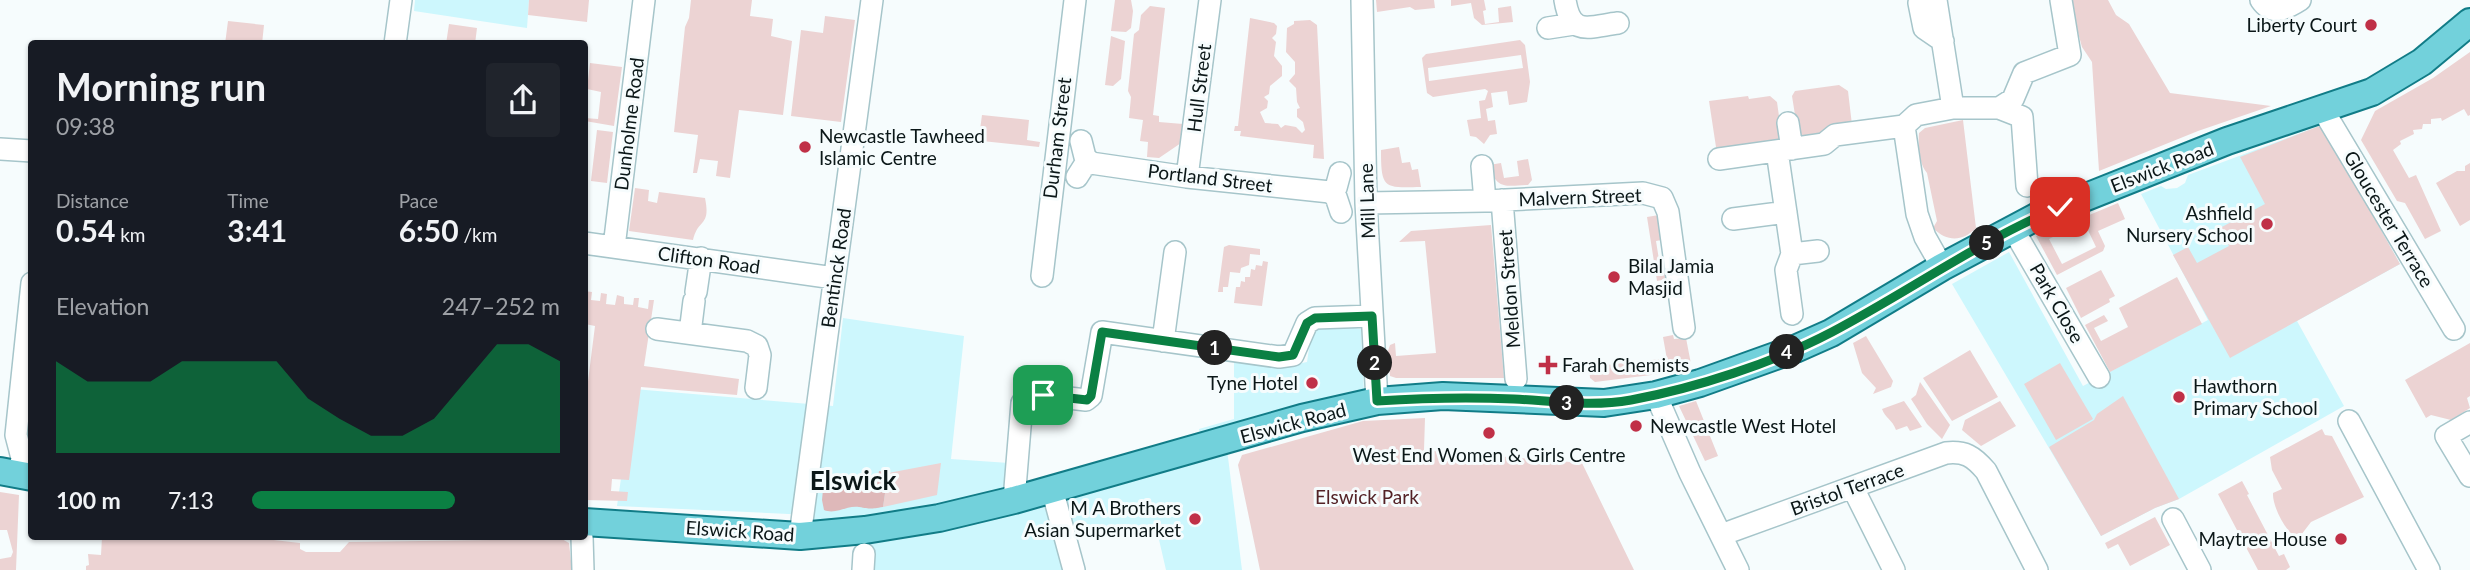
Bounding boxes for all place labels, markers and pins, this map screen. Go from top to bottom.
place label: Liberty Court [2246,13,2357,36]
marker: Liberty Court [2363,17,2379,33]
place label: Newcastle Tawheed Islamic Centre [819,124,985,169]
marker: Newcastle Tawheed Islamic Centre [797,139,813,155]
pin [2030,177,2090,237]
place label: Ashfield Nursery School [2126,201,2253,246]
marker: Ashfield Nursery School [2259,216,2275,232]
pin: 5 [1969,226,2004,260]
place label: Bilal Jamia Masjid [1628,254,1714,299]
marker: Bilal Jamia Masjid [1606,269,1622,285]
pin: 1 [1198,330,1232,366]
pin: 4 [1770,334,1804,370]
pin: 2 [1358,346,1392,380]
place label: Farah Chemists [1562,353,1689,376]
marker: Farah Chemists [1540,357,1556,373]
pin [1013,365,1073,425]
place label: Tyne Hotel [1207,371,1298,394]
place label: Hawthorn Primary School [2193,374,2318,419]
marker: Tyne Hotel [1304,375,1320,391]
pin: 3 [1550,386,1584,420]
marker: Hawthorn Primary School [2171,389,2187,405]
place label: Newcastle West Hotel [1650,414,1836,437]
marker: Newcastle West Hotel [1628,418,1644,434]
marker: West End Women & Girls Centre [1481,425,1497,441]
place label: West End Women & Girls Centre [1352,443,1626,466]
place label: M A Brothers Asian Supermarket [1024,496,1181,541]
marker: M A Brothers Asian Supermarket [1187,511,1203,527]
place label: Maytree House [2199,527,2327,550]
marker: Maytree House [2333,531,2349,547]

